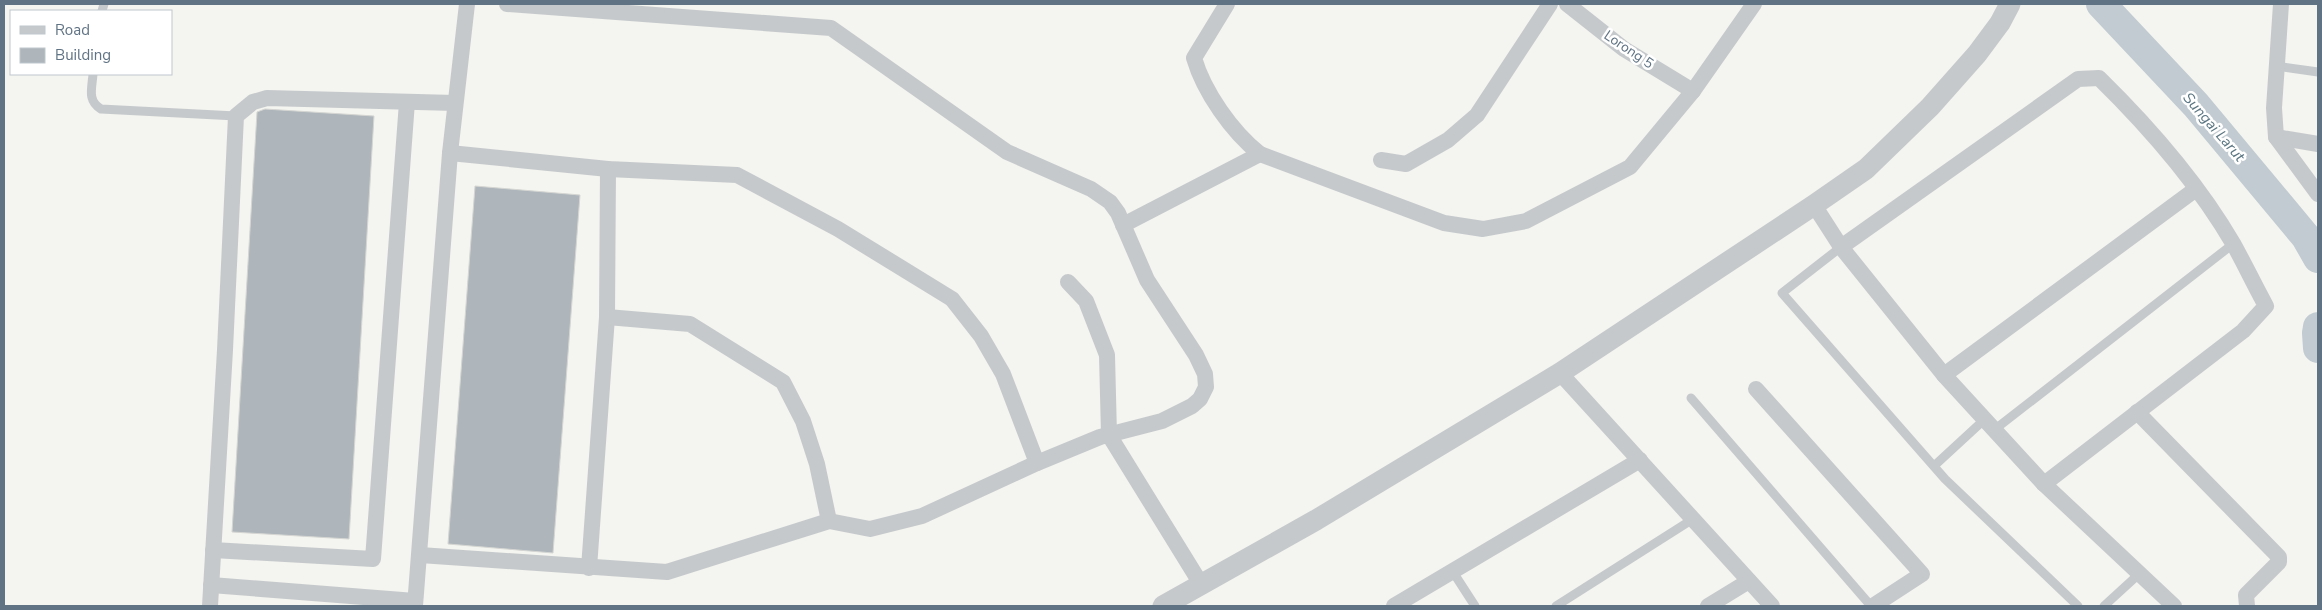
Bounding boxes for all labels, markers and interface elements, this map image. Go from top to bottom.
legend [10,10,172,75]
text: Road [55,20,90,40]
street label: Lorong 5 [1600,26,1657,73]
text: Building [55,45,111,65]
water label: Sungai Larut [2178,88,2250,166]

